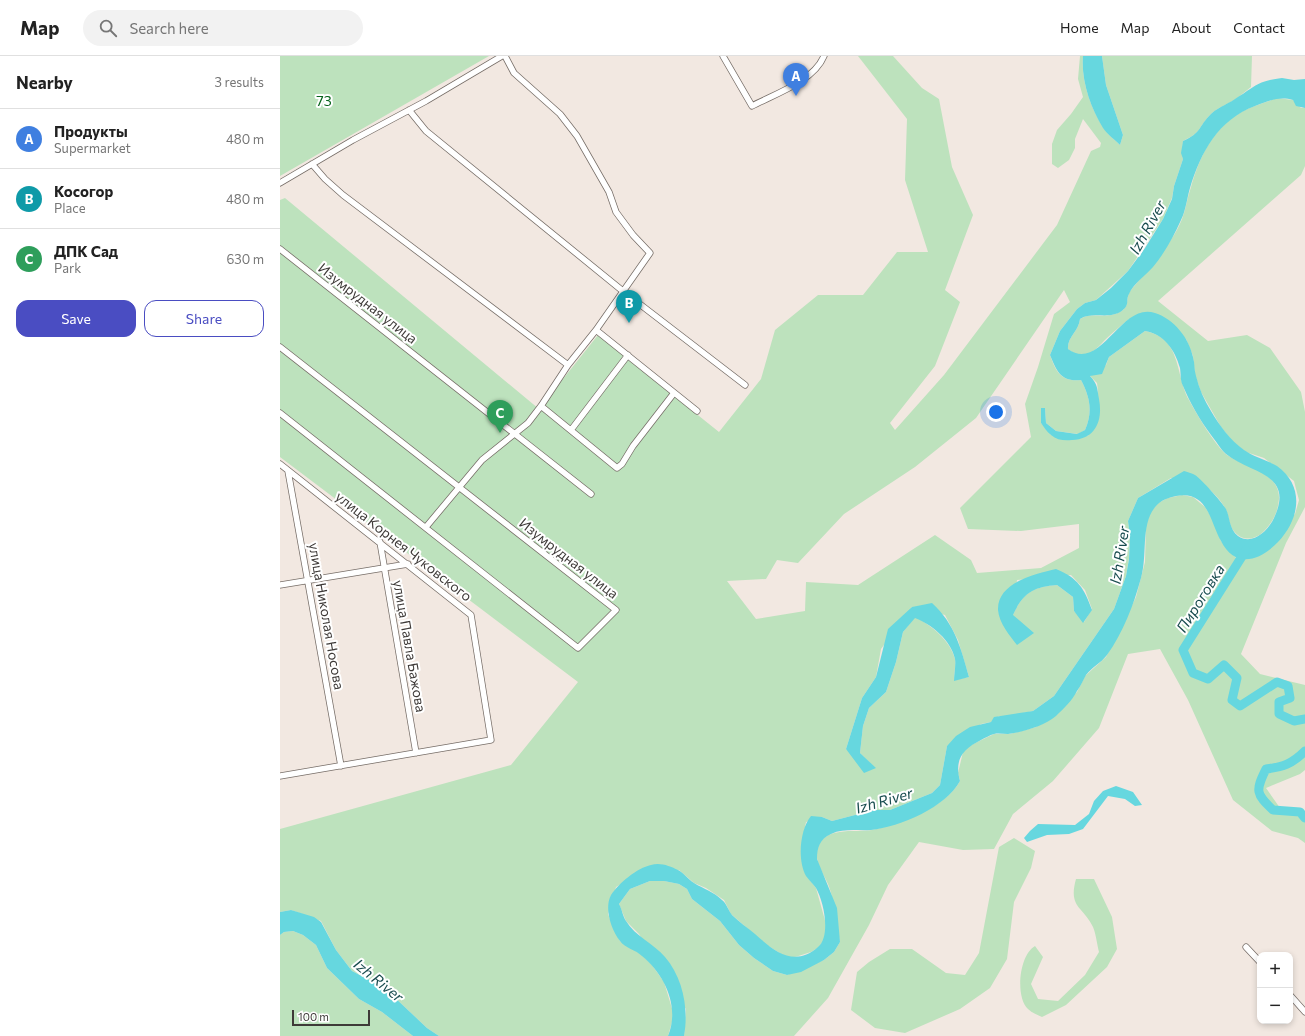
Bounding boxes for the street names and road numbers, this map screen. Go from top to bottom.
street label: Изумрудная улица [315,259,421,347]
street label: улица Корнея Чуковского [332,487,476,605]
street label: Изумрудная улица [516,514,622,602]
street label: улица Николая Носова [306,541,348,691]
street label: улица Павла Бажова [390,579,430,713]

